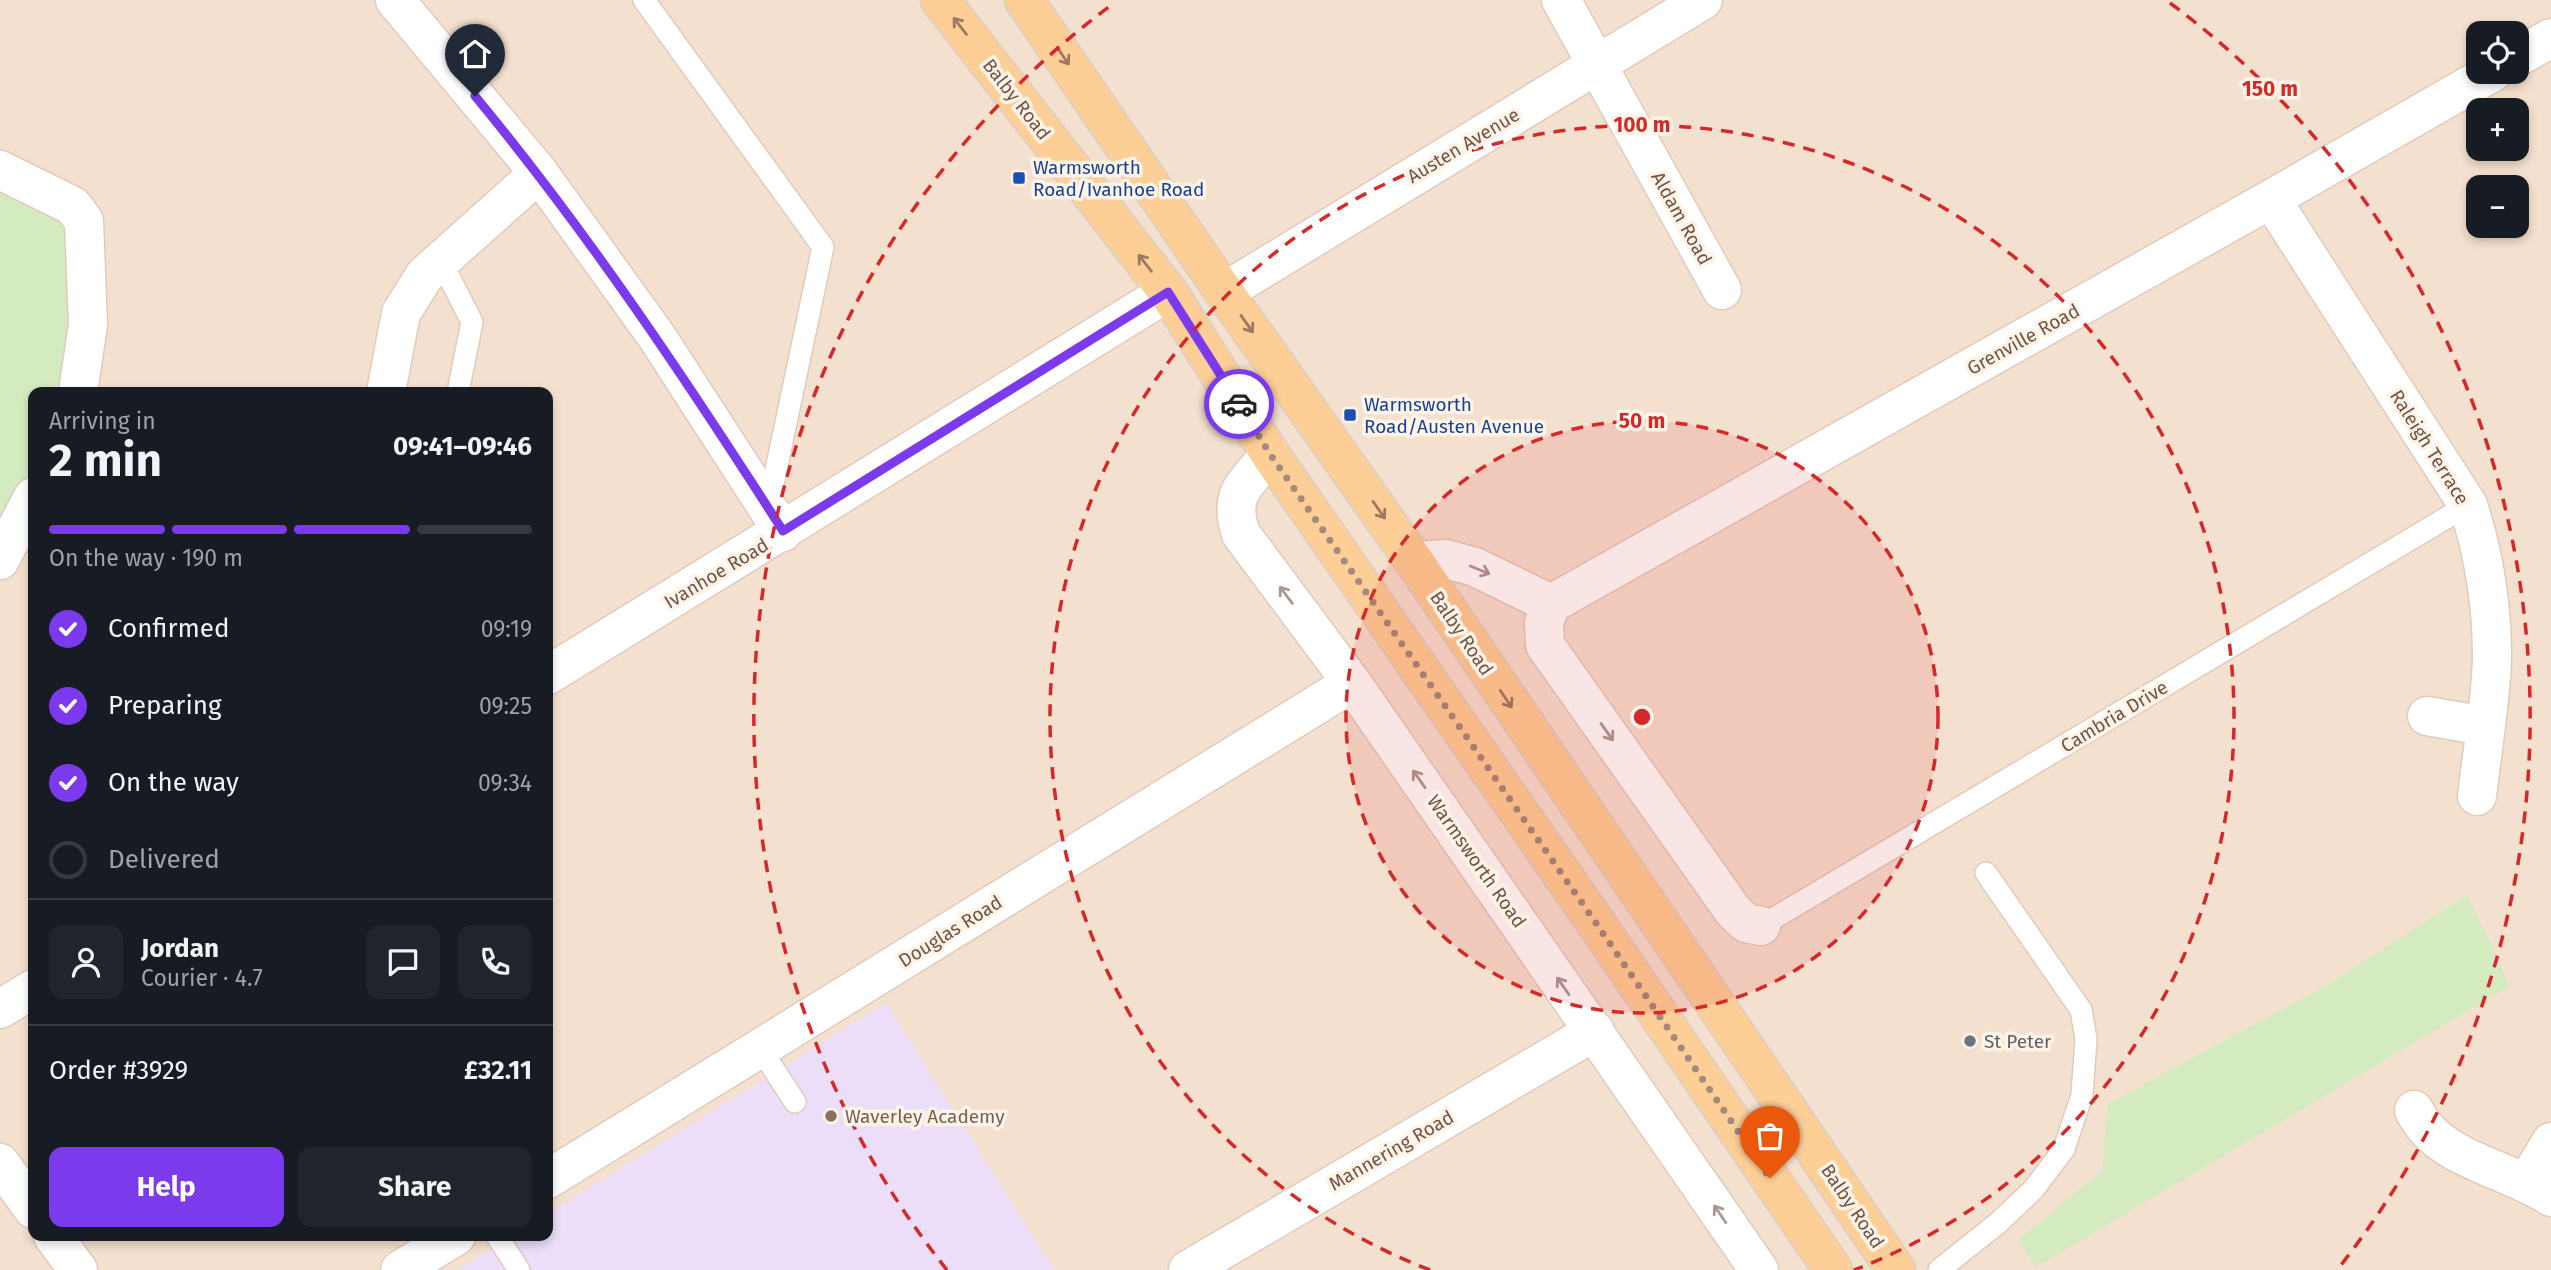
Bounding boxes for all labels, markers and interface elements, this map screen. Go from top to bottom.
one-way arrow [952,17,967,35]
map controls [2466,21,2529,238]
button: locate [2466,21,2529,84]
pin [445,24,505,96]
icon: home [456,35,494,73]
one-way arrow [1056,46,1071,65]
street label: Balby Road [978,54,1055,144]
text: 150 m [2242,76,2298,102]
button: + [2466,98,2529,161]
street label: Austen Avenue [1403,103,1524,188]
text: 100 m [1613,112,1671,138]
place label: Warmsworth Road/Ivanhoe Road [1033,156,1204,201]
street label: Aldam Road [1646,168,1717,269]
marker: Warmsworth Road/Ivanhoe Road [1011,170,1027,186]
button: − [2466,175,2529,238]
one-way arrow [1138,254,1153,272]
street label: Grenville Road [1963,299,2084,380]
one-way arrow [1240,314,1254,333]
courier [1204,369,1274,439]
icon: car [1220,385,1258,423]
street label: Raleigh Terrace [2385,386,2474,509]
place label: Warmsworth Road/Austen Avenue [1364,393,1544,438]
text: Arriving in [49,407,156,435]
marker: Warmsworth Road/Austen Avenue [1342,407,1358,423]
text: 50 m [1619,408,1665,434]
text: 09:41–09:46 [393,431,532,462]
text: 2 min [49,433,162,488]
one-way arrow [1372,500,1386,519]
street label: Ivanhoe Road [660,533,773,614]
text: On the way · 190 m [49,544,243,572]
one-way arrow [1469,565,1491,578]
one-way arrow [1279,586,1293,605]
street label: Balby Road [1425,587,1498,680]
icon: check [49,610,87,648]
text: Confirmed [108,613,229,644]
text: 09:19 [481,615,532,643]
street label: Cambria Drive [2056,675,2172,757]
icon: check [49,687,87,725]
one-way arrow [1499,688,1513,708]
text: Preparing [108,690,221,721]
text: 09:25 [479,692,532,720]
centre of rings [1630,705,1654,729]
one-way arrow [1600,722,1614,741]
icon: check [49,764,87,802]
text: On the way [108,767,239,798]
text: 09:34 [478,769,532,797]
one-way arrow [1412,770,1426,789]
street label: Warmsworth Road [1422,791,1531,932]
text: Delivered [108,844,220,875]
street label: Douglas Road [894,891,1006,972]
button: person [49,925,123,999]
button: chat [366,925,440,999]
button: phone [458,925,532,999]
text: Jordan [141,933,219,964]
text: Courier · 4.7 [141,964,263,992]
one-way arrow [1556,977,1570,996]
place label: St Peter [1984,1030,2052,1053]
marker: St Peter [1962,1033,1978,1049]
text: Order #3929 [49,1055,188,1086]
text: £32.11 [464,1055,532,1086]
place label: Waverley Academy [845,1105,1005,1128]
street label: Mannering Road [1325,1105,1458,1195]
pin [1740,1106,1800,1178]
marker: Waverley Academy [823,1108,839,1124]
icon: bag [1751,1117,1789,1155]
button: Help [49,1147,284,1227]
button: Share [298,1147,532,1227]
street label: Balby Road [1816,1160,1889,1253]
one-way arrow [1713,1205,1727,1224]

